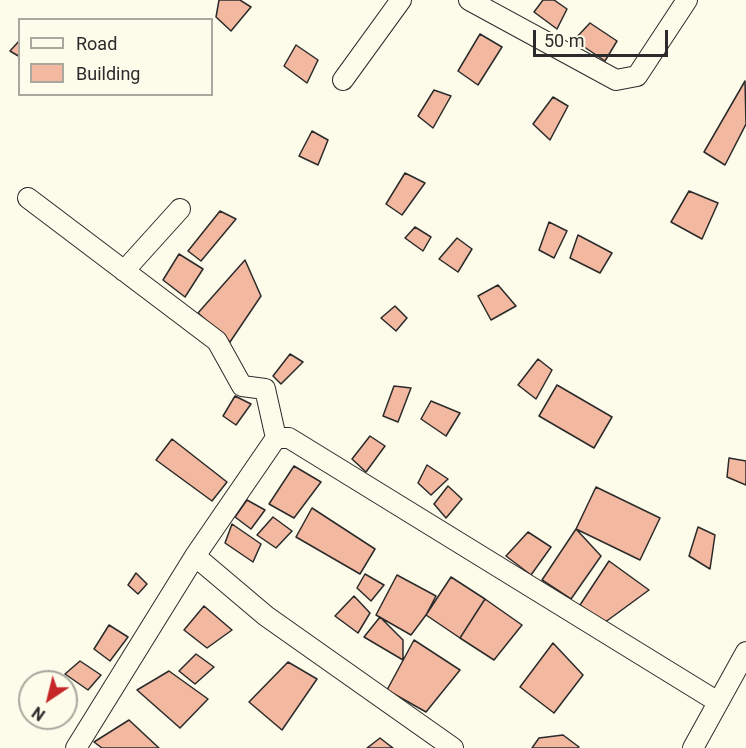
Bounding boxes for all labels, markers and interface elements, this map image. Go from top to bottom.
legend [18,18,213,96]
scale bar [536,18,671,56]
text: 50 m [544,30,584,51]
text: Road [76,33,117,54]
text: Building [76,63,140,84]
north arrow [18,670,78,730]
text: N [28,702,49,725]

